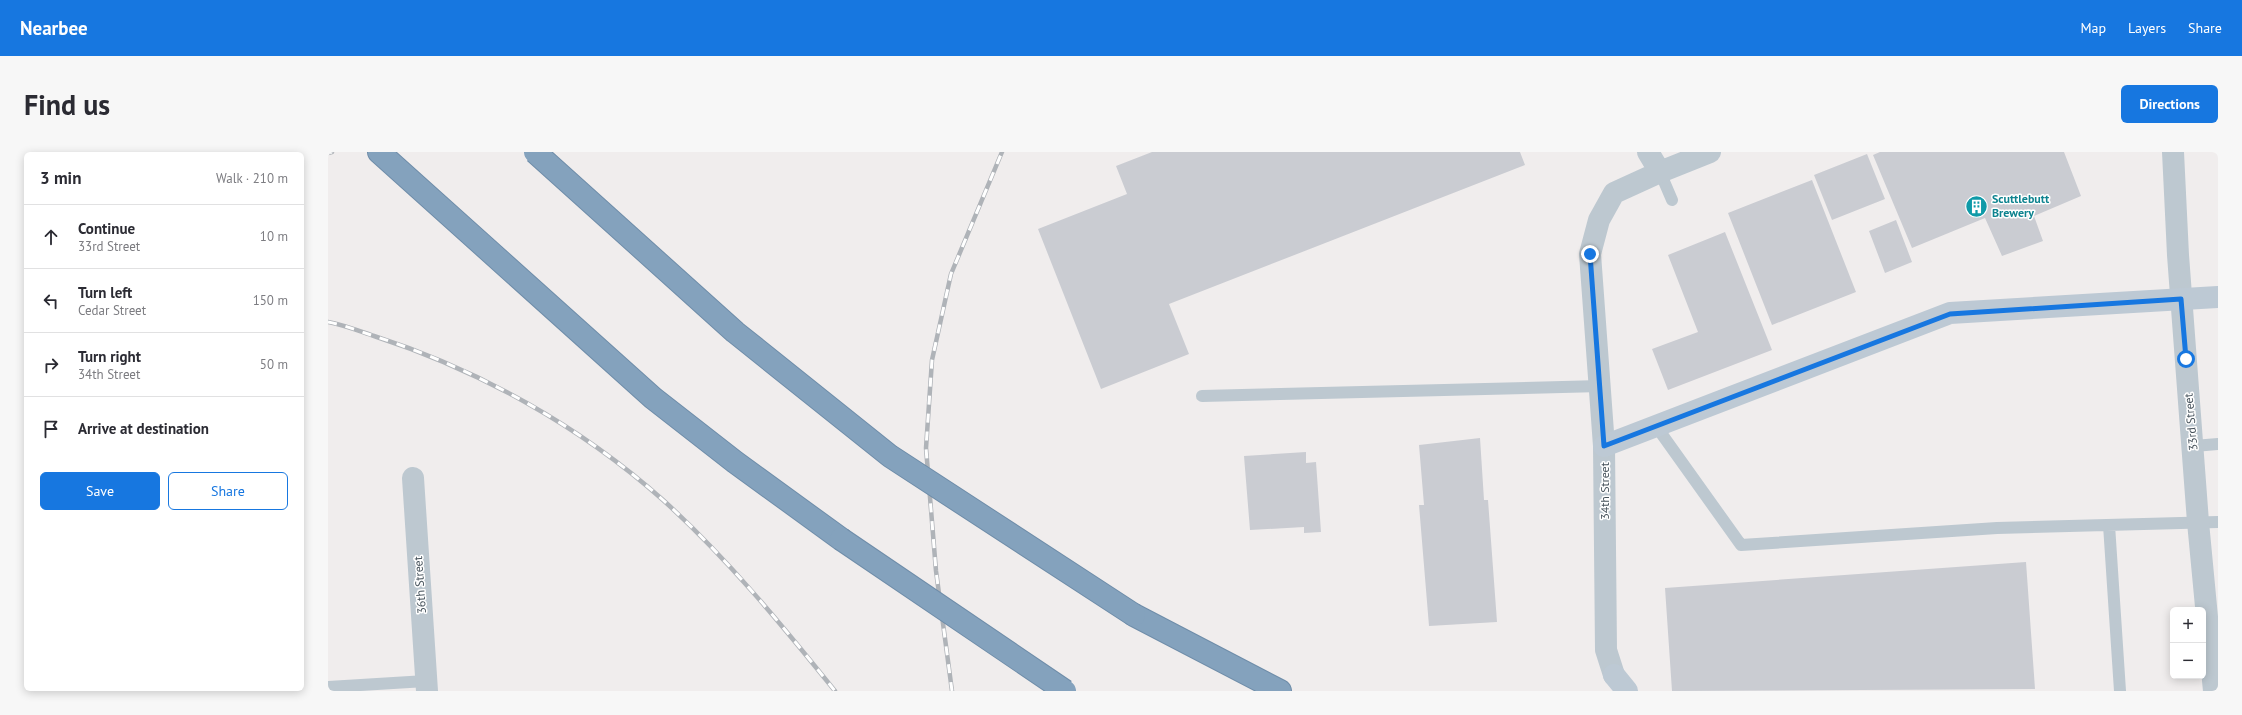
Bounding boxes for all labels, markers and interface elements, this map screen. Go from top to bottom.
text: Nearbee [20,16,88,40]
text: Map [2080,19,2106,37]
text: Layers [2128,19,2166,37]
text: Share [2188,19,2222,37]
button: Directions [2121,85,2218,123]
text: Find us [24,86,110,123]
text: 3 min [40,167,81,189]
text: Walk · 210 m [216,170,288,187]
place label: Scuttlebutt Brewery [1992,191,2050,220]
building icon: Scuttlebutt Brewery [1963,193,1989,219]
text: Continue [78,219,135,238]
icon: ahead [40,226,62,248]
text: 10 m [260,228,288,245]
text: 33rd Street [78,238,140,255]
route end [1581,245,1599,263]
text: Turn left [78,283,132,302]
icon: left [40,290,62,312]
text: 150 m [253,292,288,309]
text: Cedar Street [78,302,146,319]
text: Turn right [78,347,141,366]
route start [2177,350,2195,368]
icon: right [40,354,62,376]
text: 50 m [260,356,288,373]
text: 34th Street [78,366,140,383]
street label: 33rd Street [2181,393,2200,451]
icon: arrive [40,418,62,440]
text: Arrive at destination [78,419,209,438]
street label: 34th Street [1597,462,1612,520]
button: Save [40,472,160,510]
button: Share [168,472,288,510]
street label: 36th Street [410,556,429,614]
map controls [2170,607,2206,679]
button: + [2170,607,2206,643]
button: − [2170,643,2206,679]

